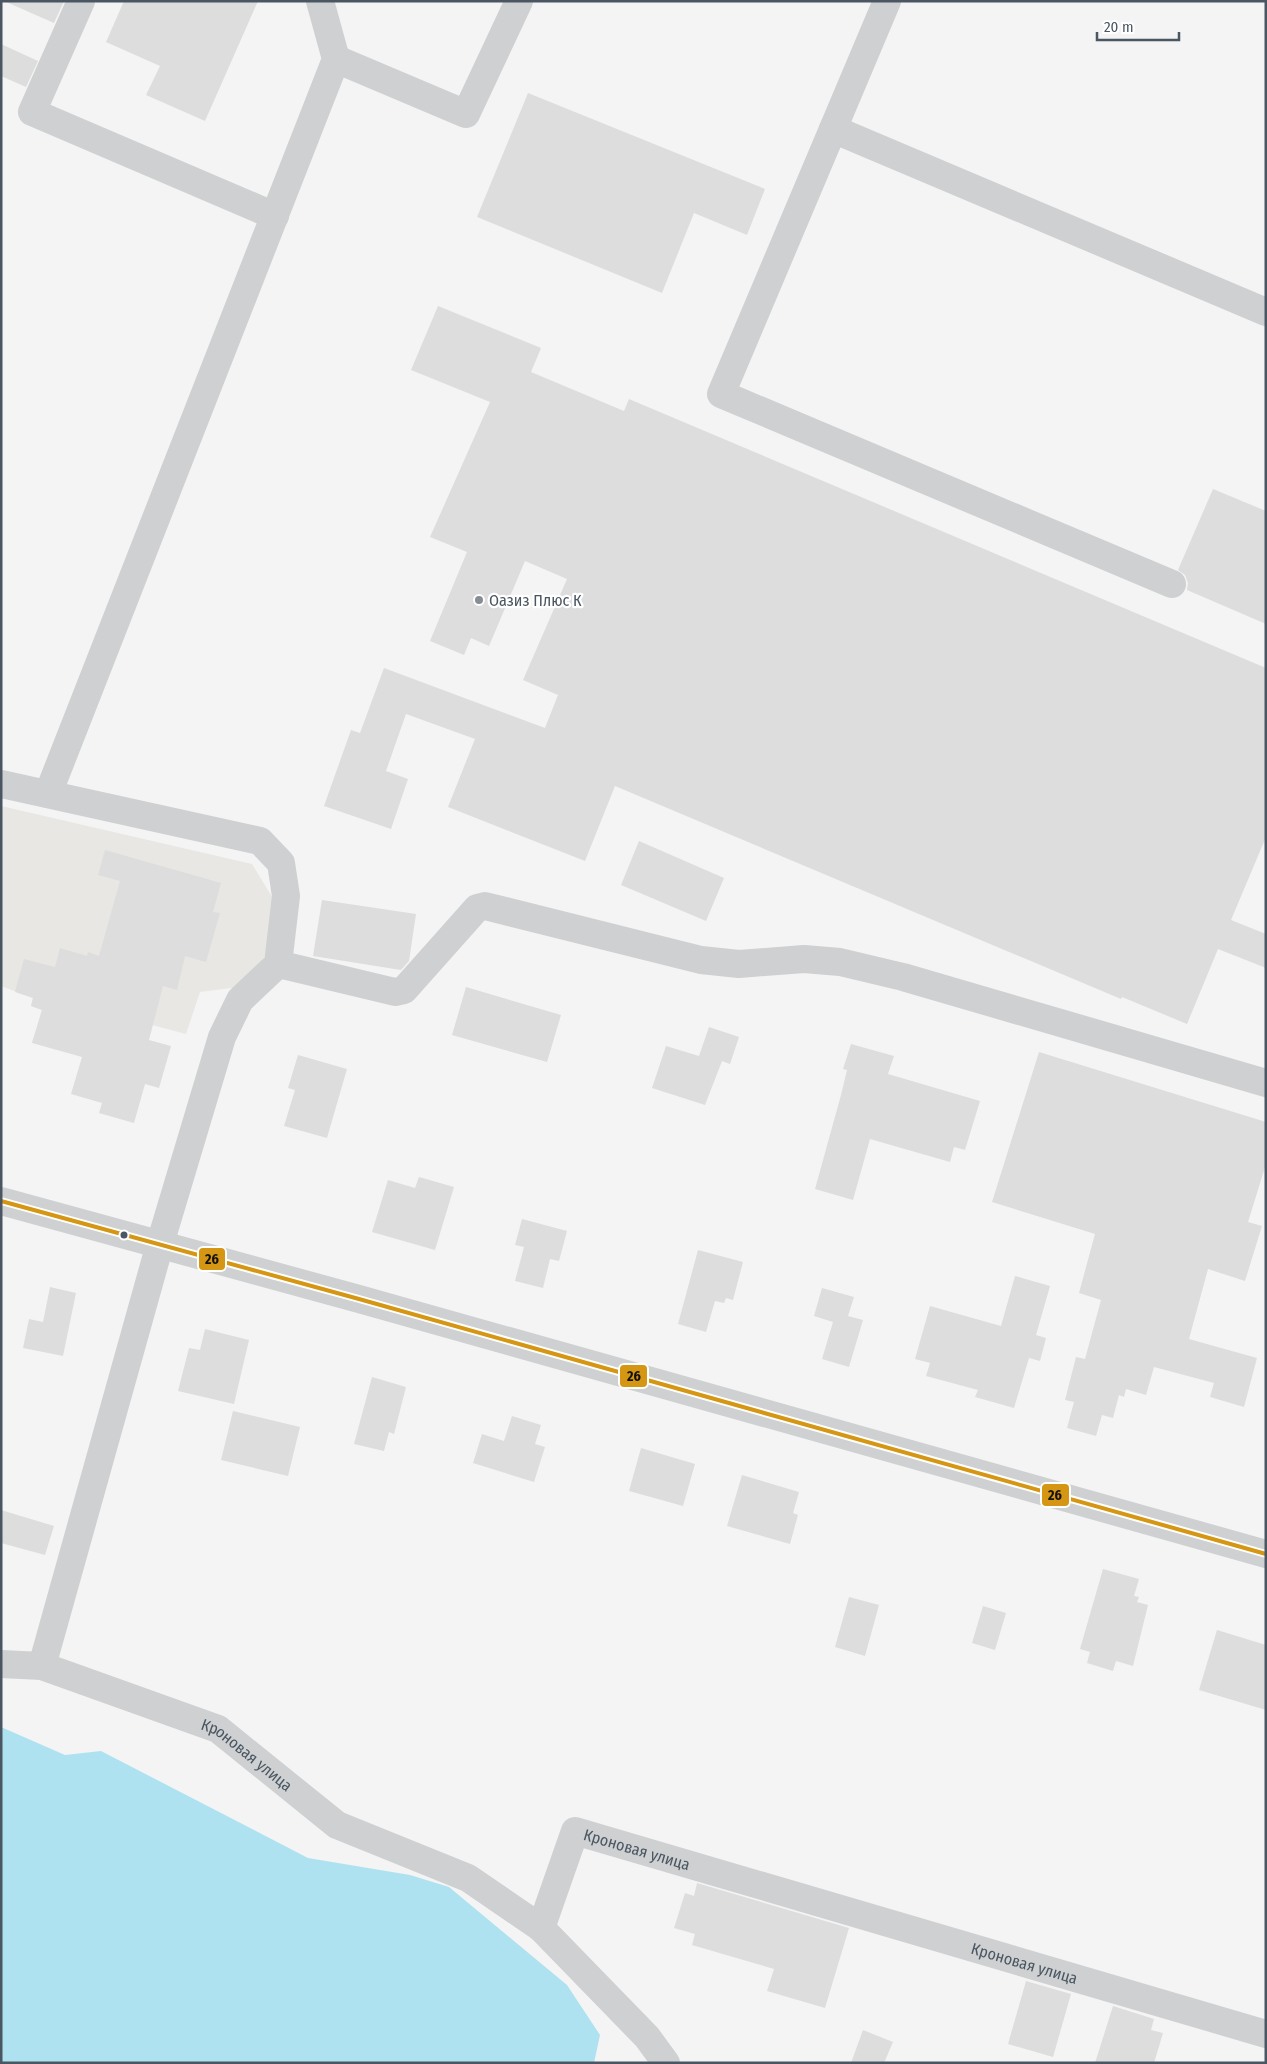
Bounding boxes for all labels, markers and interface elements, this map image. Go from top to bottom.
scale bar [1097,10,1180,42]
text: 20 m [1104,18,1134,36]
place label: Оазиз Плюс К [489,591,582,610]
marker: Оазиз Плюс К [473,594,485,606]
unlabelled marker [119,1230,129,1240]
line badge: 26 [198,1247,226,1271]
text: 26 [204,1251,219,1268]
line badge: 26 [619,1364,648,1388]
text: 26 [626,1368,641,1385]
line badge: 26 [1041,1483,1070,1507]
text: 26 [1047,1487,1062,1504]
street label: Кроновая улица [199,1714,296,1795]
street label: Кроновая улица [581,1825,693,1874]
street label: Кроновая улица [969,1938,1080,1988]

